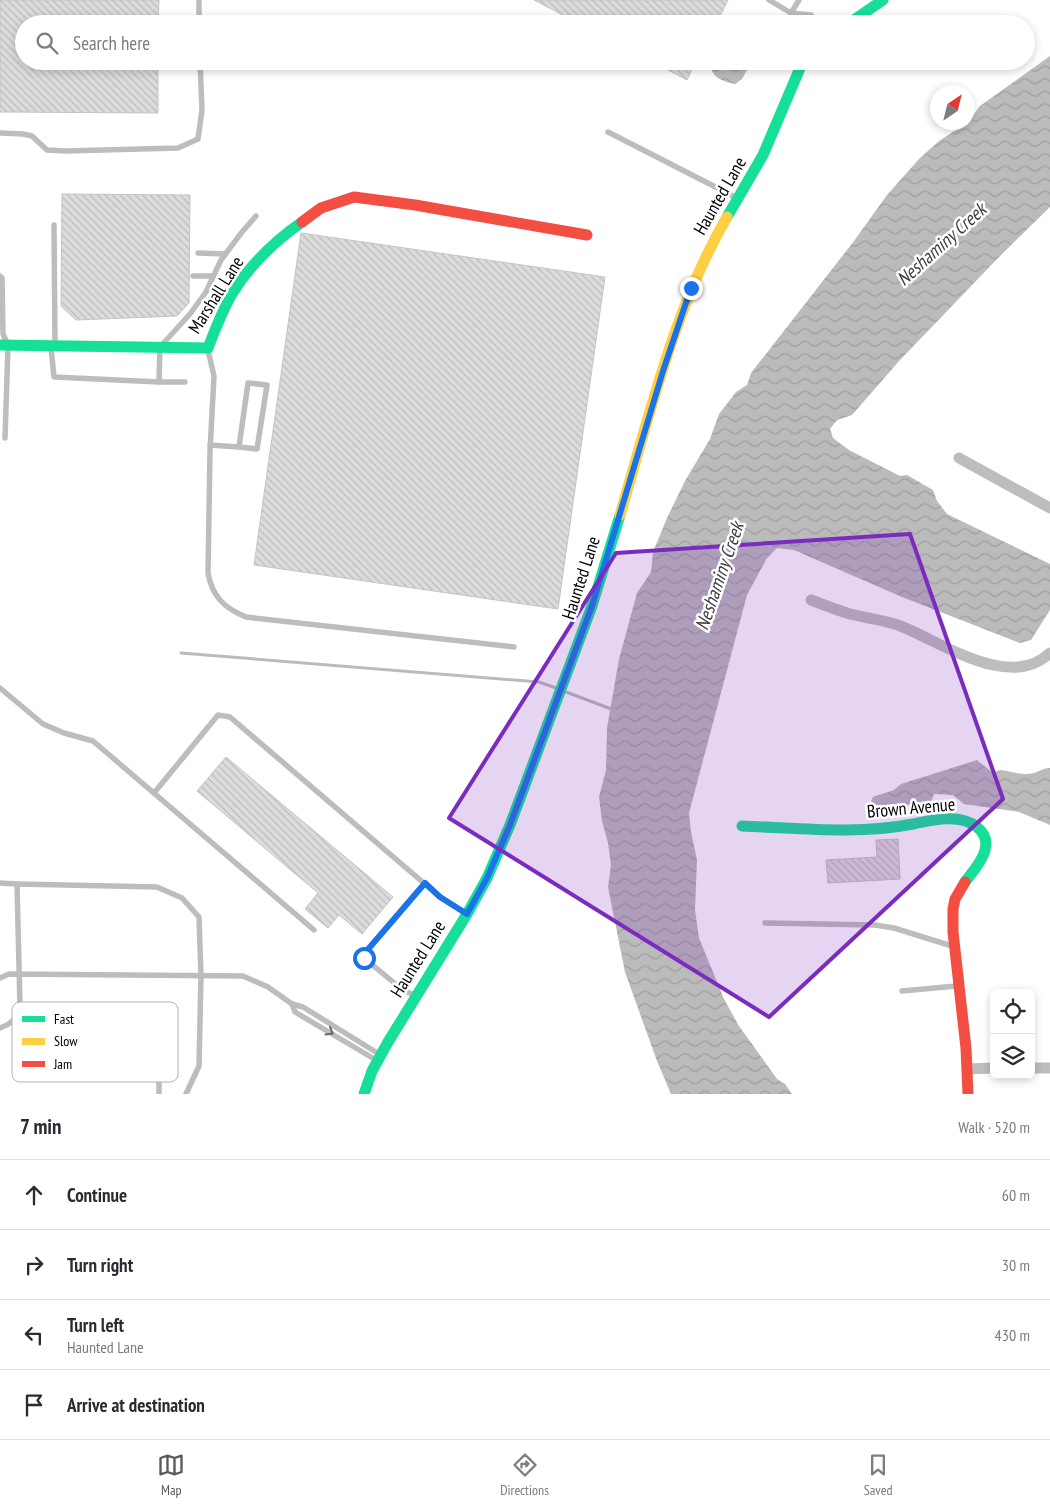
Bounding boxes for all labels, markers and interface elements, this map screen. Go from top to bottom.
search box [15,15,1035,70]
icon: search [33,29,61,57]
text: Search here [73,31,150,55]
north arrow [930,85,975,130]
street label: Haunted Lane [688,153,751,239]
water label: Neshaminy Creek [891,196,993,291]
street label: Marshall Lane [183,252,248,338]
route end [680,277,703,300]
water label: Neshaminy Creek [689,516,750,633]
street label: Haunted Lane [556,533,605,622]
street label: Brown Avenue [866,792,956,823]
street label: Haunted Lane [385,916,450,1001]
route start [353,947,376,970]
map controls [990,989,1035,1079]
button: locate [990,989,1035,1034]
legend [12,1002,178,1082]
text: Fast [54,1010,74,1028]
one-way arrow [324,1026,333,1036]
text: Slow [54,1032,78,1050]
button: layers [990,1034,1035,1079]
text: Jam [53,1055,72,1073]
text: 7 min [20,1113,62,1140]
text: Walk · 520 m [958,1117,1030,1137]
icon: ahead [20,1181,48,1209]
text: Continue [67,1183,127,1207]
text: 60 m [1002,1185,1030,1205]
icon: right [20,1251,48,1279]
text: Turn right [67,1253,133,1277]
text: 30 m [1002,1255,1030,1275]
text: Turn left [67,1313,124,1337]
icon: left [20,1321,48,1349]
text: 430 m [995,1325,1030,1345]
text: Haunted Lane [67,1337,144,1357]
icon: arrive [20,1391,48,1419]
text: Arrive at destination [67,1393,205,1417]
tab: Map [157,1451,185,1499]
tab: Directions [500,1451,549,1499]
tab: Saved [864,1451,893,1499]

